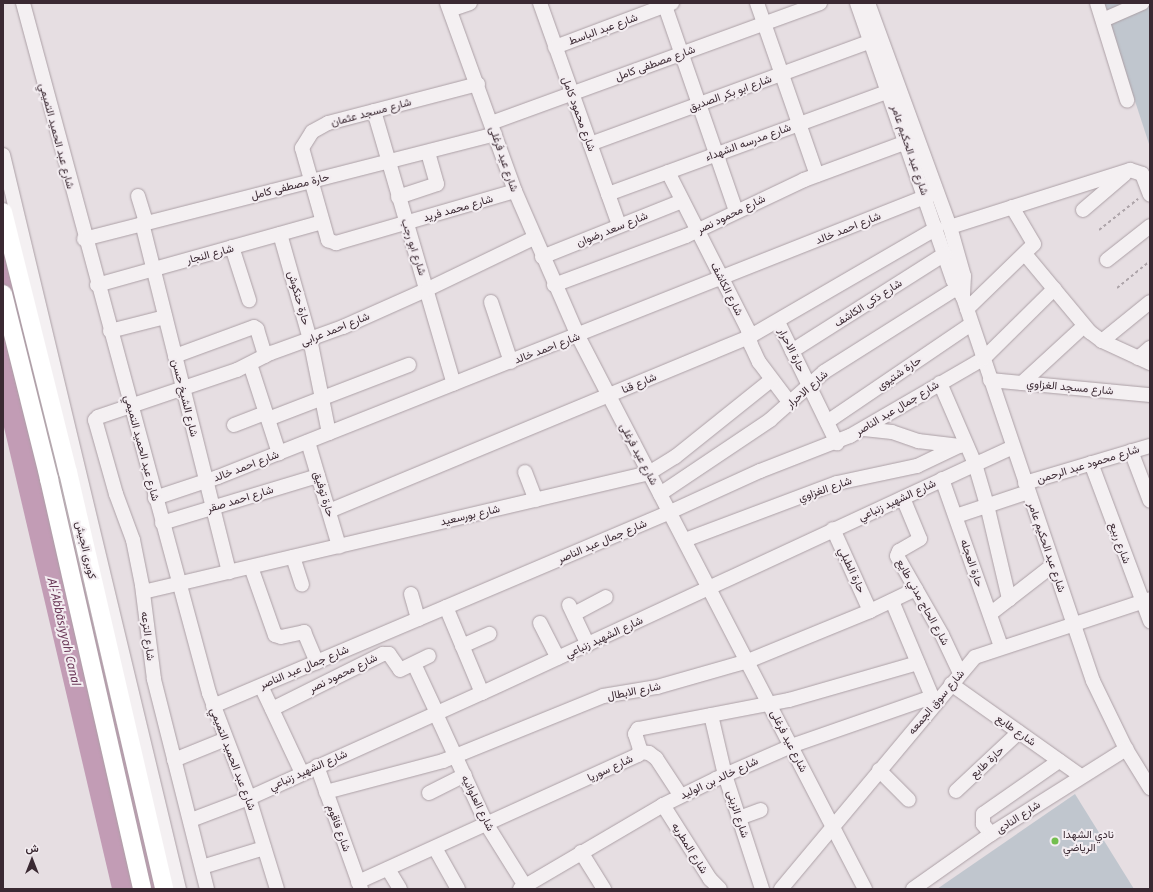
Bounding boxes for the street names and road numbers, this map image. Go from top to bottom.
street label: شارع عبد الباسط [567,10,639,48]
street label: شارع مصطفى كامل [613,42,697,84]
street label: شارع ابو بكر الصديق [687,72,773,114]
street label: شارع محمود كامل [559,75,599,153]
street label: شارع عبد الحميد التميمي [37,82,77,190]
street label: شارع مسجد عثمان [329,95,413,129]
street label: شارع عبد الحكيم عامر [888,103,932,197]
street label: شارع مدرسه الشهداء [703,120,793,164]
street label: شارع عيد فرغلى [487,125,521,193]
street label: حارة مصطفى كامل [249,170,331,202]
street label: شارع محمد فريد [422,192,494,224]
street label: شارع محمود نصر [695,192,767,236]
street label: شارع سعد رضوان [574,209,650,249]
street label: شارع احمد خالد [813,209,883,247]
street label: شارع ابو رجب [399,217,429,277]
street label: شارع النجار [185,241,235,267]
street label: شارع الكاشف [708,260,746,318]
street label: حارة حنكوش [285,269,313,327]
street label: شارع ذكى الكاشف [832,276,904,330]
street label: شارع احمد عرابى [299,309,371,349]
street label: حارة الاحرار [776,326,808,374]
street label: شارع احمد خالد [512,329,582,367]
street label: حارة شتيوى [874,353,924,393]
street label: شارع الشيخ حسن [169,358,201,438]
street label: شارع الاحرار [783,367,831,411]
street label: شارع قنا [620,370,658,396]
street label: شارع مسجد الغزاوي [1026,377,1114,397]
street label: شارع جمال عبد الناصر [853,378,941,438]
street label: شارع عبد الحميد التميمي [122,394,162,502]
street label: شارع عيد فرغلى [617,421,661,487]
street label: شارع محمود عبد الرحمن [1035,442,1141,486]
street label: شارع احمد خالد [211,447,281,485]
street label: حارة توفيق [311,470,337,518]
street label: شارع الغزاوي [797,474,853,504]
street label: شارع الشهيد زنباعي [856,476,938,524]
street label: شارع احمد صقر [205,483,275,515]
street label: شارع عبد الحكيم عامر [1025,500,1069,594]
street label: شارع بورسعيد [439,502,501,528]
street label: شارع جمال عبد الناصر [555,516,649,566]
street label: كوبرى الجيش [73,520,99,580]
street label: شارع ربيع [1106,521,1134,565]
street label: حارة العجله [958,537,986,589]
street label: حارة الطبلي [836,545,868,595]
street label: شارع الحاج مدني طايع [894,556,952,648]
street label: شارع الترعه [138,611,158,661]
street label: شارع الشهيد زنباعي [563,613,645,661]
street label: شارع جمال عبد الناصر [257,642,351,692]
street label: شارع محمود نصر [307,651,379,695]
street label: شارع سوق الجمعه [905,667,967,737]
street label: شارع الابطال [606,679,662,703]
street label: شارع عبد الحميد التميمي [207,706,259,812]
street label: شارع عيد فرغلى [768,708,810,774]
street label: شارع طايع [994,712,1038,748]
street label: حارة طابع [967,743,1007,781]
street label: شارع الشهيد زنباعي [267,747,349,793]
street label: شارع سوريا [585,752,635,784]
street label: شارع خالد بن الوليد [678,754,760,802]
street label: شارع العلوانيه [459,773,497,833]
street label: شارع الزينى [724,789,752,839]
street label: شارع النادى [993,798,1043,836]
street label: شارع فاقوم [324,803,354,853]
street label: شارع المطريه [669,820,711,876]

